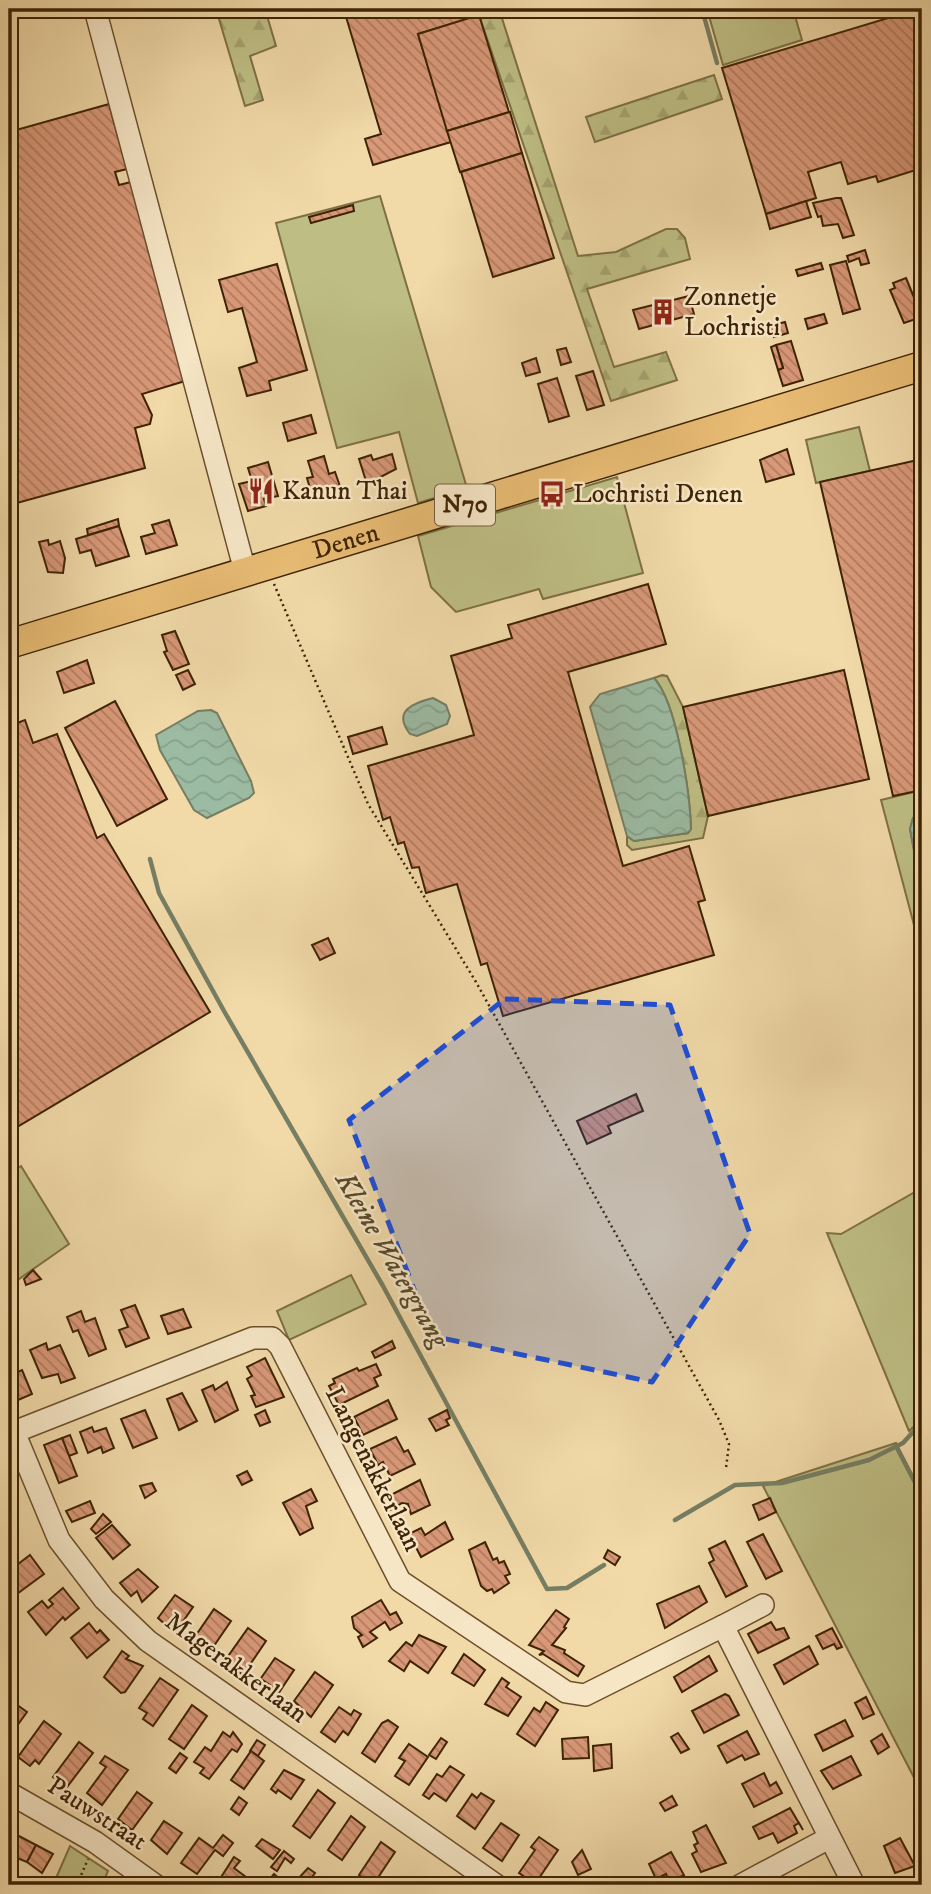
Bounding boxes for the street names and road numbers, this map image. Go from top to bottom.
road number: N70 [435,484,495,526]
street label: Denen [308,516,383,567]
street label: Langenakkerlaan [317,1381,429,1557]
street label: Magerakkerlaan [158,1605,314,1731]
street label: Pauwstraat [41,1770,153,1858]

